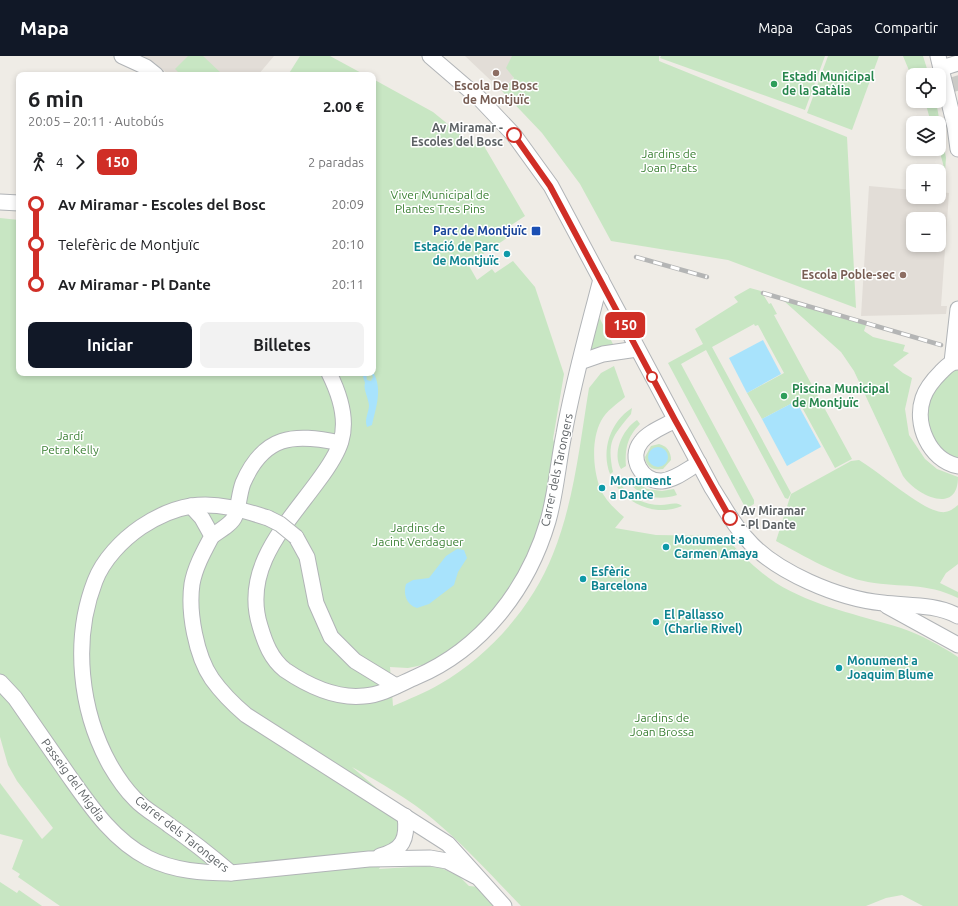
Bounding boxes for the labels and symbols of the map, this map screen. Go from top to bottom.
marker: Escola De Bosc de Montjuïc [491,68,501,78]
place label: Estadi Municipal de la Satàlia [782,70,875,97]
place label: Escola De Bosc de Montjuïc [454,79,538,106]
marker: Estadi Municipal de la Satàlia [769,79,779,89]
place label: Av Miramar - Escoles del Bosc [411,121,503,148]
marker: Av Miramar - Escoles del Bosc [506,127,522,143]
park label: Jardins de Joan Prats [641,147,697,174]
park label: Viver Municipal de Plantes Tres Pins [391,188,489,215]
place label: Parc de Montjuïc [433,224,527,237]
marker: Parc de Montjuïc [530,225,542,237]
place label: Estació de Parc de Montjuïc [414,240,499,267]
marker: Estació de Parc de Montjuïc [502,249,512,259]
place label: Escola Poble-sec [801,268,895,281]
marker: Escola Poble-sec [898,270,908,280]
line badge: 150 [602,312,648,338]
unlabelled marker [646,371,658,383]
place label: Piscina Municipal de Montjuïc [792,382,889,409]
marker: Piscina Municipal de Montjuïc [779,391,789,401]
street label: Carrer dels Tarongers [538,412,575,528]
park label: Jardí Petra Kelly [41,429,99,456]
place label: Monument a Dante [610,474,671,501]
marker: Monument a Dante [597,483,607,493]
place label: Av Miramar - Pl Dante [741,504,806,531]
marker: Av Miramar - Pl Dante [722,510,738,526]
park label: Jardins de Jacint Verdaguer [372,521,464,548]
place label: Monument a Carmen Amaya [674,533,758,560]
marker: Monument a Carmen Amaya [661,542,671,552]
place label: Esfèric Barcelona [591,565,647,592]
marker: Esfèric Barcelona [578,574,588,584]
place label: El Pallasso (Charlie Rivel) [664,608,743,636]
marker: El Pallasso (Charlie Rivel) [651,617,661,627]
place label: Monument a Joaquim Blume [847,654,934,681]
marker: Monument a Joaquim Blume [834,663,844,673]
park label: Jardins de Joan Brossa [630,711,694,738]
street label: Passeig del Migdia [39,736,108,823]
street label: Carrer dels Tarongers [133,793,232,874]

